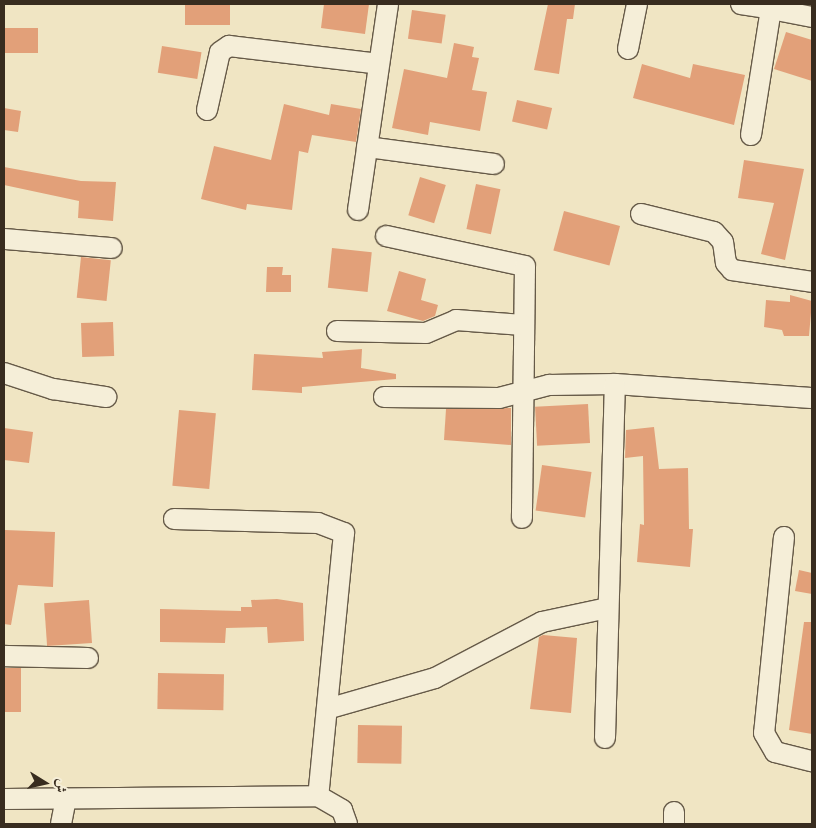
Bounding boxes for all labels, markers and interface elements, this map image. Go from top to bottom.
north arrow [20,758,70,808]
text: ش [49,777,71,794]

